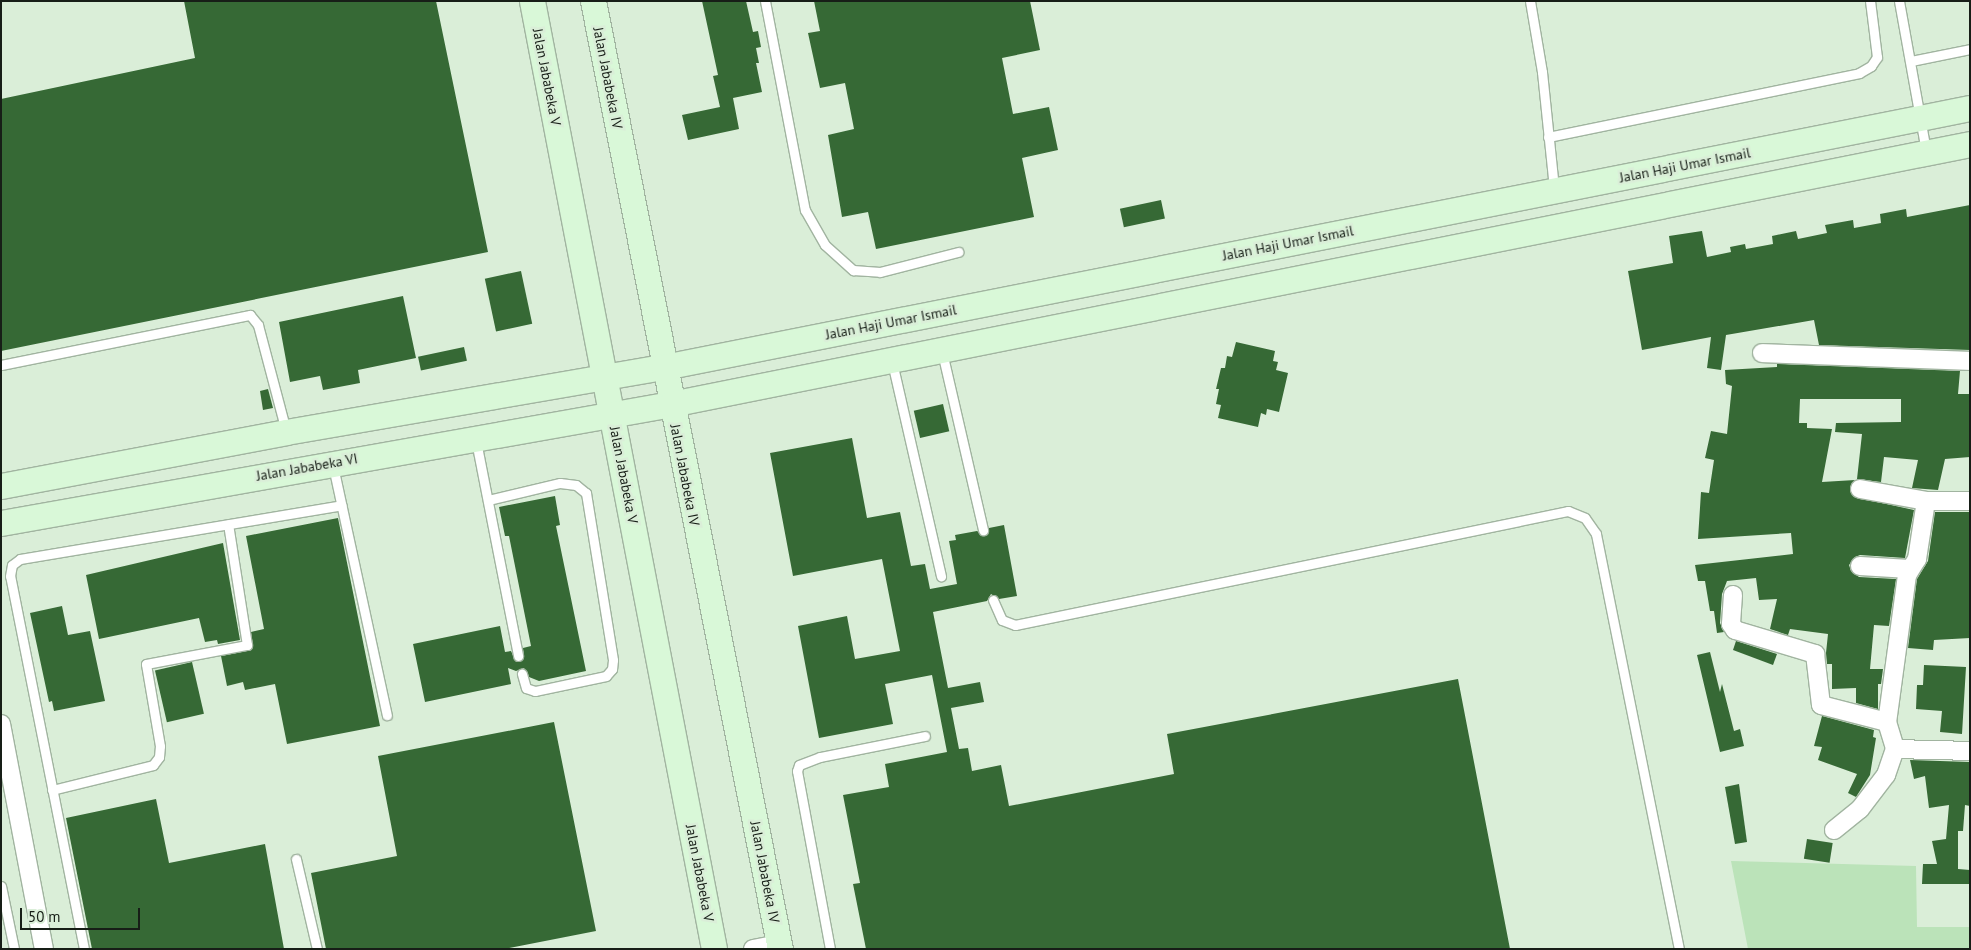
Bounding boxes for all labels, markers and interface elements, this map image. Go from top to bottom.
street label: Jalan Jababeka IV [590,26,626,130]
street label: Jalan Jababeka V [529,27,565,127]
street label: Jalan Haji Umar Ismail [1618,144,1752,186]
street label: Jalan Haji Umar Ismail [1221,222,1355,264]
street label: Jalan Haji Umar Ismail [824,301,958,343]
street label: Jalan Jababeka IV [667,423,703,527]
street label: Jalan Jababeka V [606,425,642,525]
street label: Jalan Jababeka VI [255,450,359,484]
street label: Jalan Jababeka IV [747,820,783,924]
street label: Jalan Jababeka V [682,823,718,923]
scale bar [22,898,142,930]
text: 50 m [28,907,61,926]

